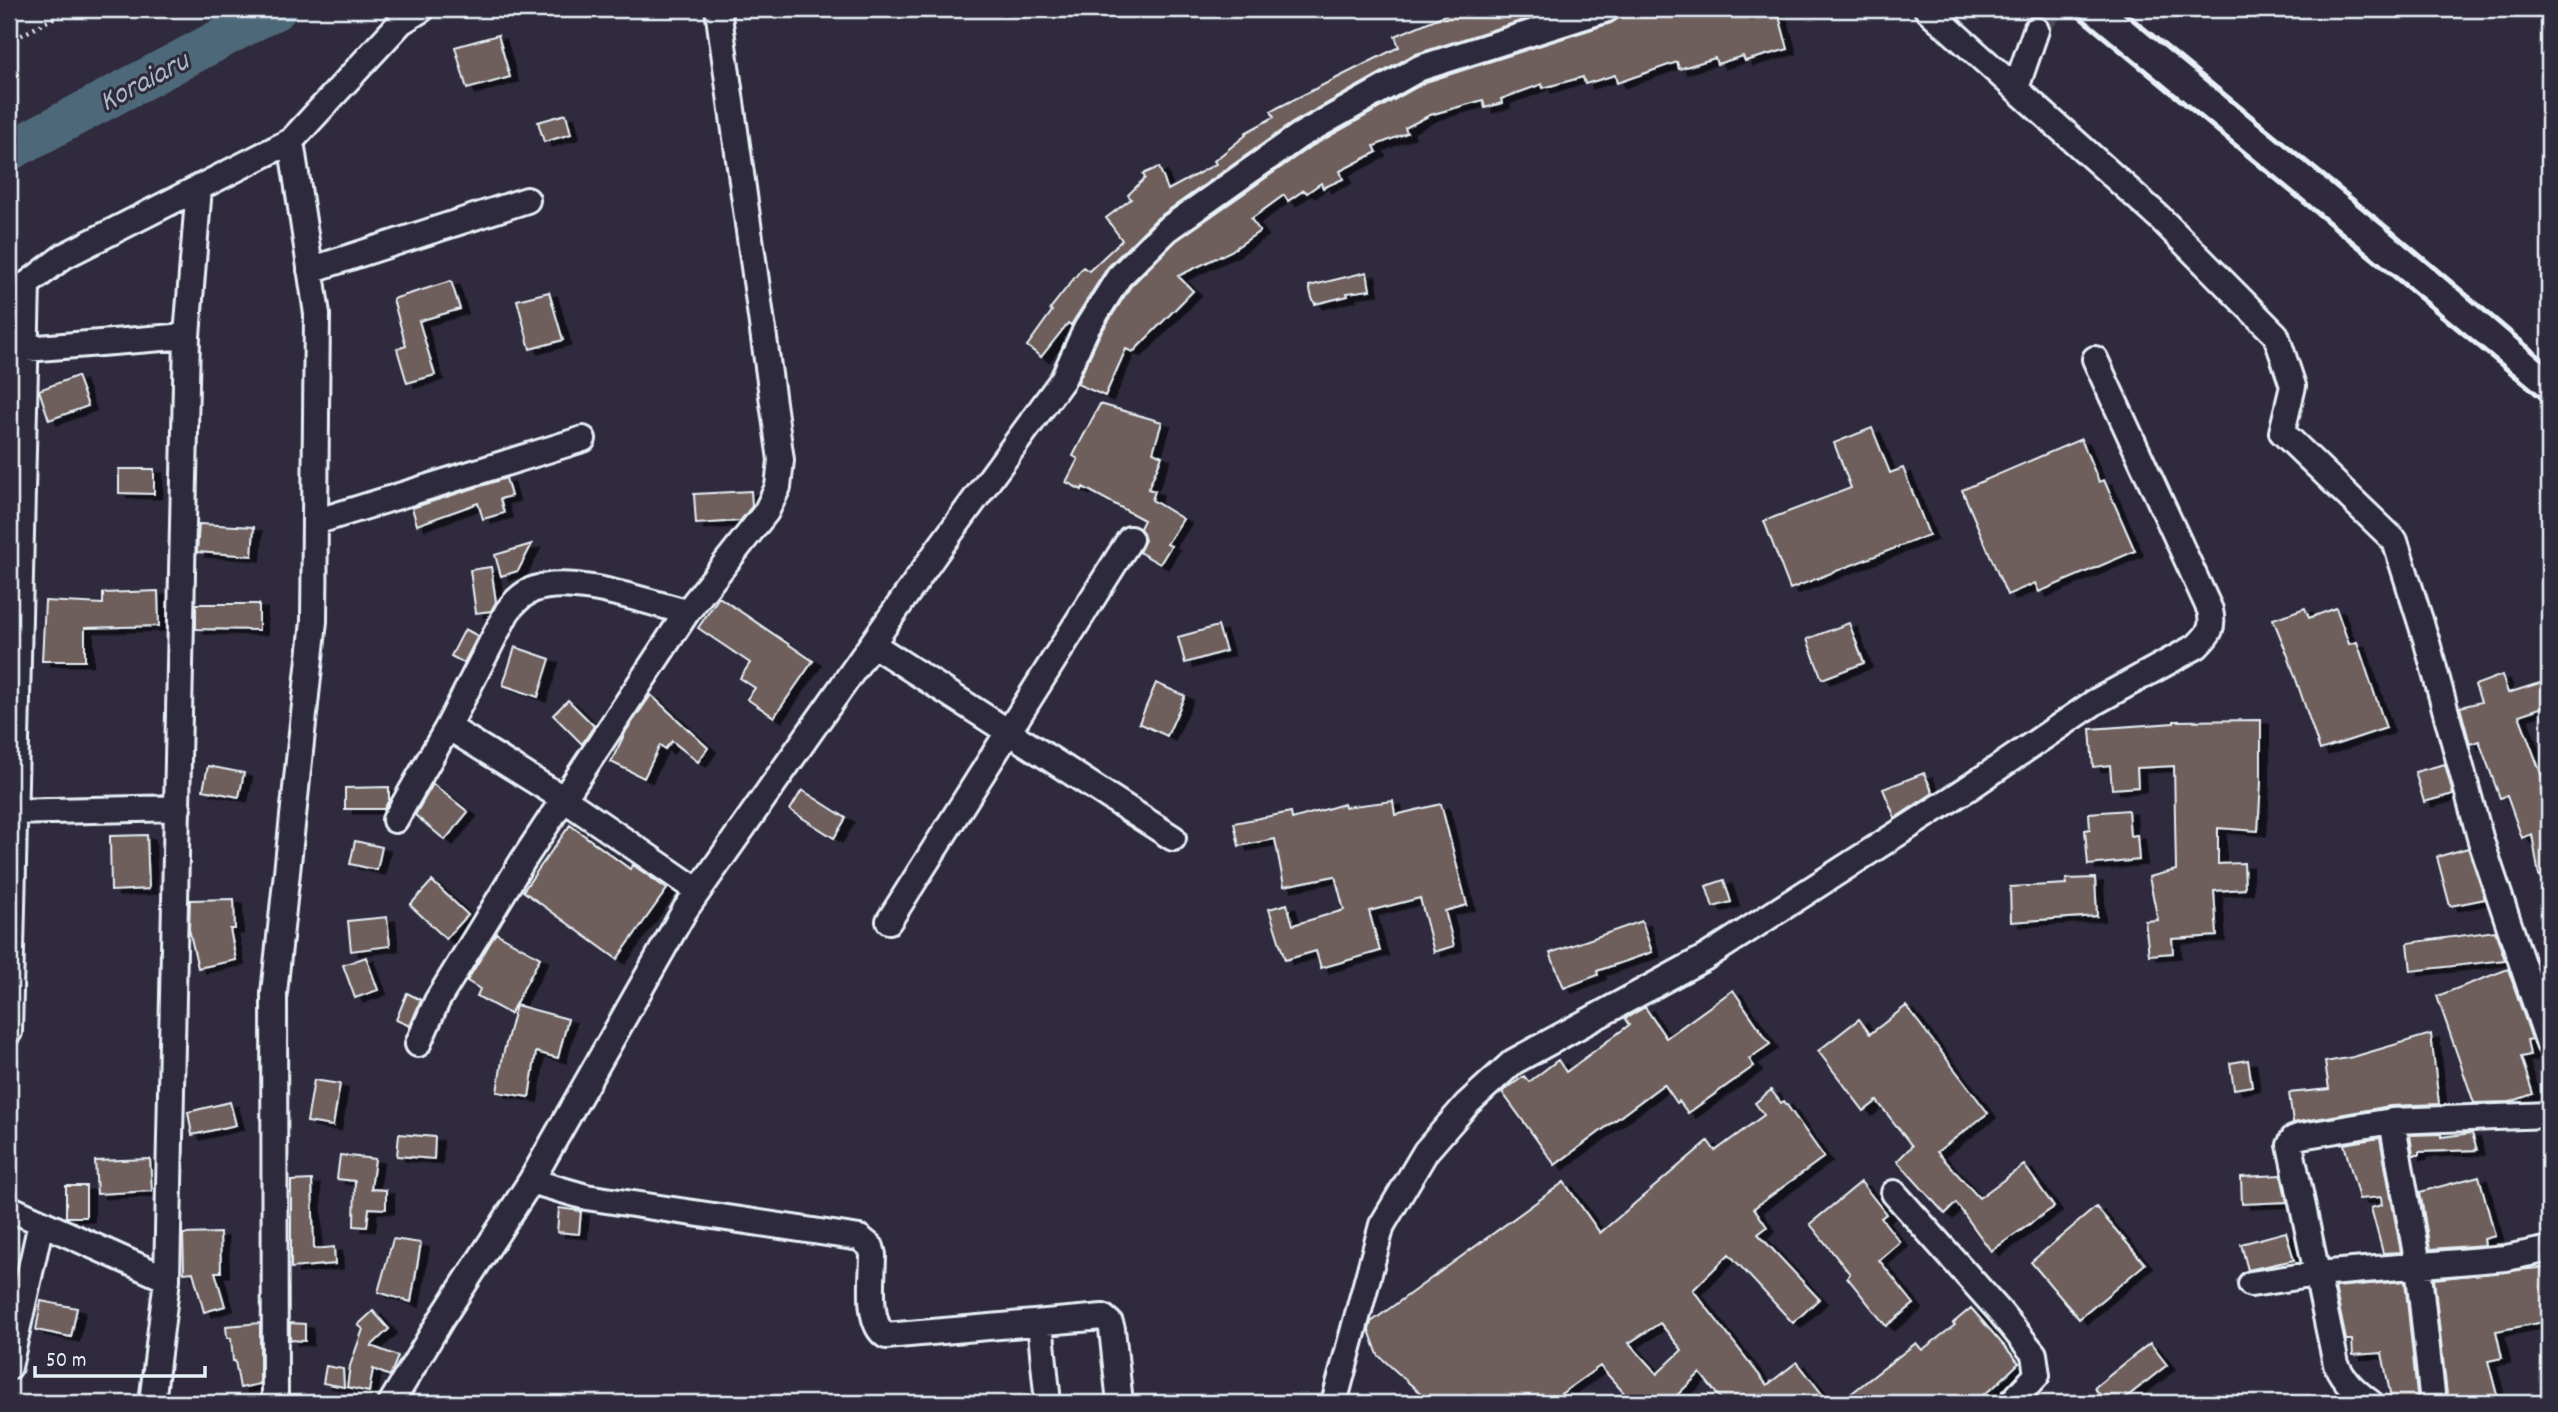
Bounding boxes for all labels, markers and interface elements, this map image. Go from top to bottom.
water label: Koraiaru [93,41,199,125]
scale bar [35,1335,205,1379]
text: 50 m [46,1347,86,1377]

